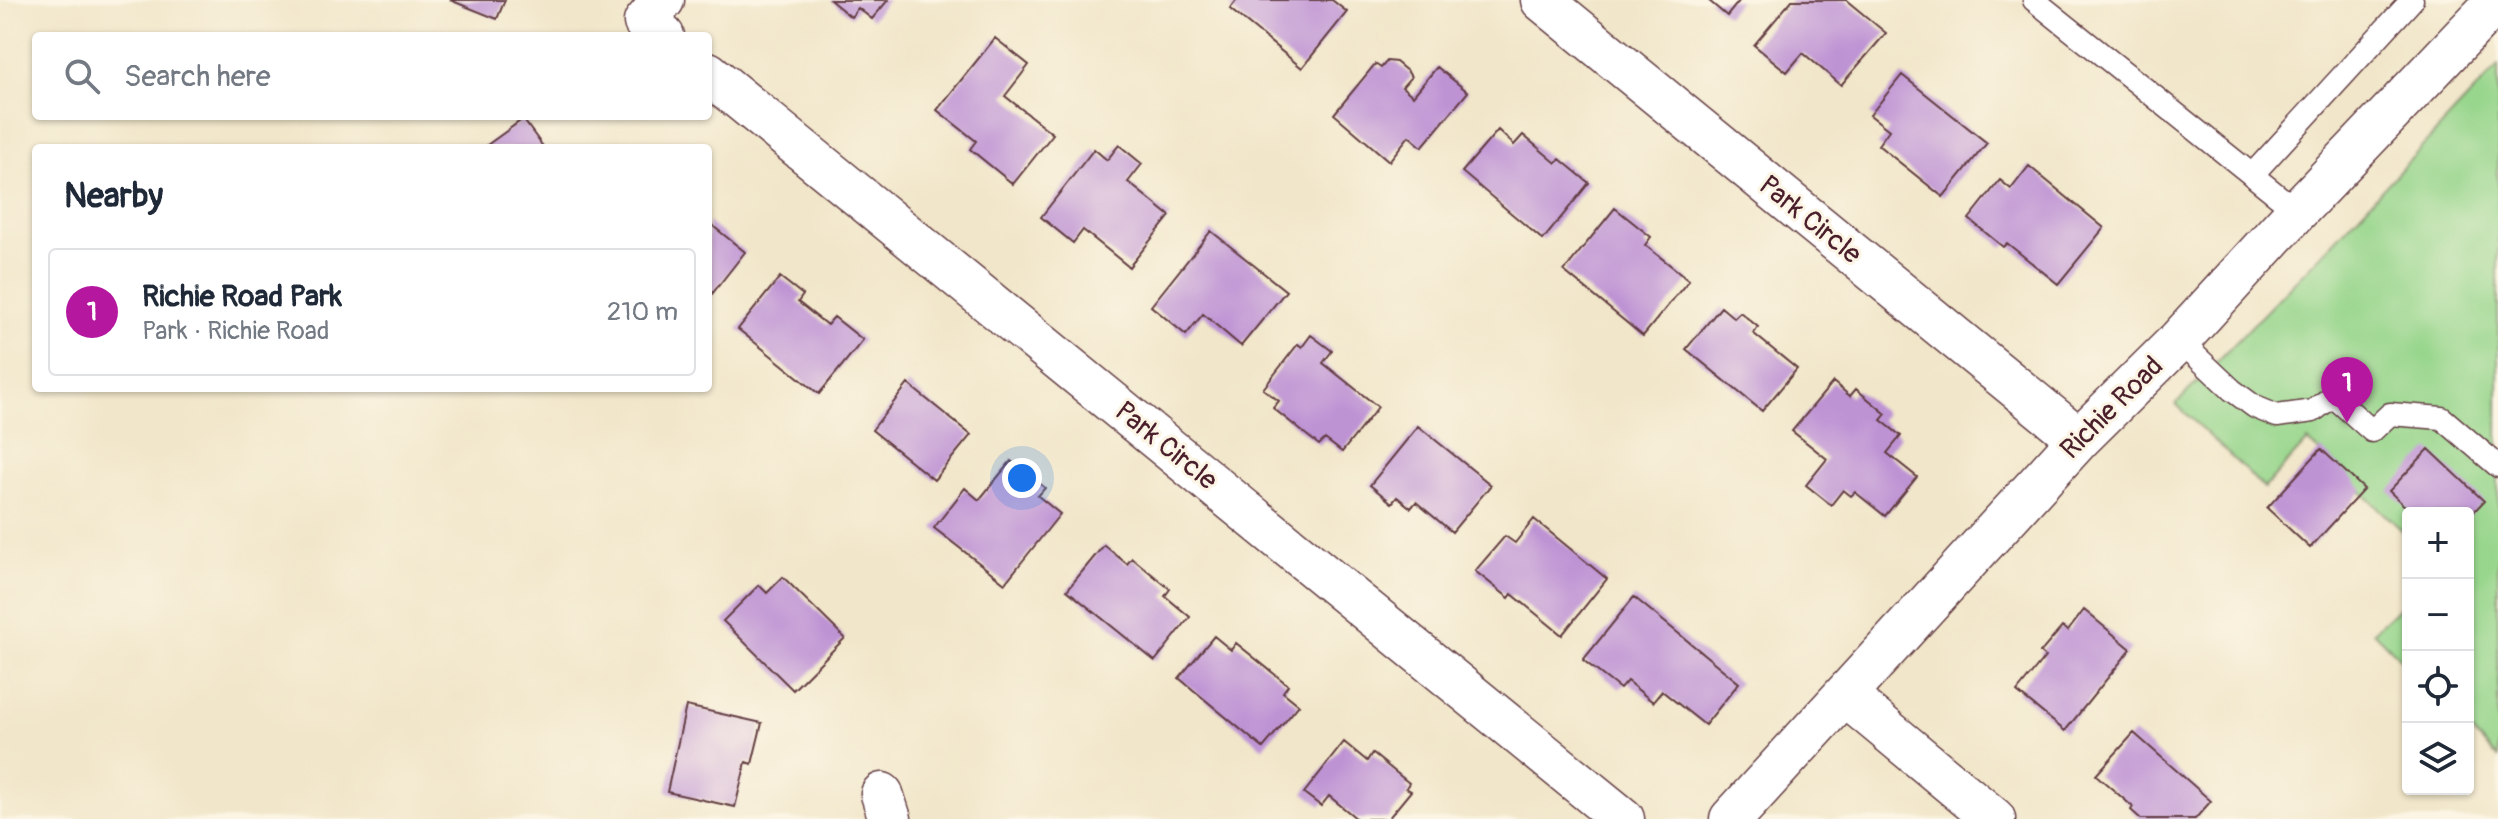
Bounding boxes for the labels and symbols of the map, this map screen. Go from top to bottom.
street label: Park Circle [1752,168,1869,272]
street label: Richie Road [2053,349,2171,467]
pin: 1 [2321,357,2373,423]
street label: Park Circle [1108,394,1225,498]
your location [1002,458,1042,498]

